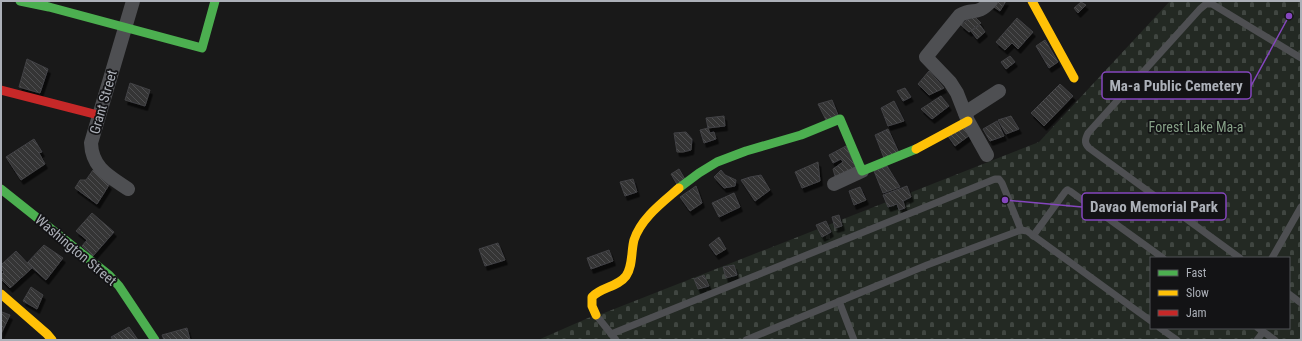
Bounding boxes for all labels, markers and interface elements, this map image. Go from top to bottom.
street label: Grant Street [86,68,120,136]
callout: Ma-a Public Cemetery [1102,72,1251,99]
text: Ma-a Public Cemetery [1109,77,1243,95]
park label: Forest Lake Ma-a [1149,119,1243,135]
callout: Davao Memorial Park [1082,193,1226,220]
text: Davao Memorial Park [1090,198,1219,216]
street label: Washington Street [32,211,120,289]
legend [1150,257,1290,329]
text: Fast [1186,266,1207,280]
text: Slow [1186,286,1209,300]
text: Jam [1186,306,1207,320]

